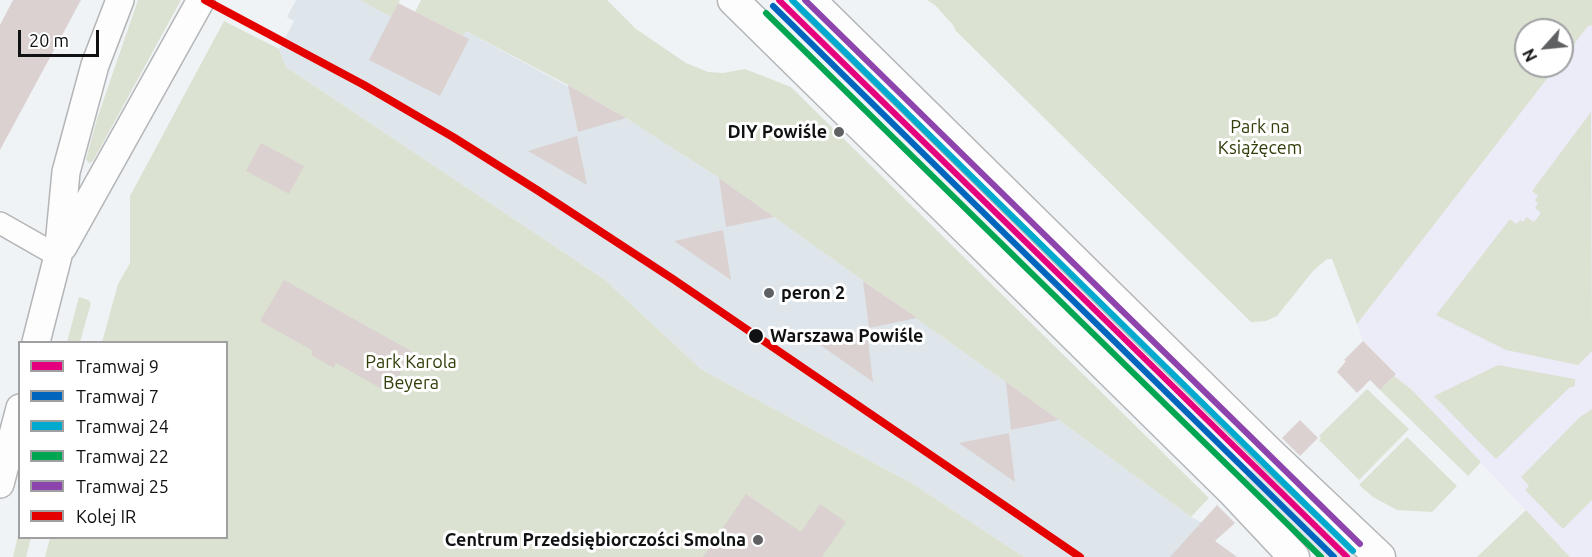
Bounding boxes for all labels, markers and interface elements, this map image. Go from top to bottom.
scale bar [21,18,102,56]
north arrow [1514,18,1574,78]
text: 20 m [29,30,69,50]
text: N [1519,46,1540,65]
park label: Park na Książęcem [1218,116,1302,158]
place label: DIY Powiśle [727,121,827,143]
marker: DIY Powiśle [832,125,846,139]
place label: peron 2 [781,282,845,304]
marker: peron 2 [762,286,776,300]
place label: Warszawa Powiśle [770,325,923,347]
marker: Warszawa Powiśle [747,327,765,345]
legend [18,341,228,539]
park label: Park Karola Beyera [365,351,457,394]
text: Tramwaj 9 [76,356,159,376]
text: Tramwaj 7 [76,386,159,406]
text: Tramwaj 24 [76,416,169,436]
text: Tramwaj 22 [76,446,169,466]
text: Tramwaj 25 [76,476,169,496]
text: Kolej IR [76,506,136,526]
place label: Centrum Przedsiębiorczości Smolna [445,529,746,551]
marker: Centrum Przedsiębiorczości Smolna [751,533,765,547]

